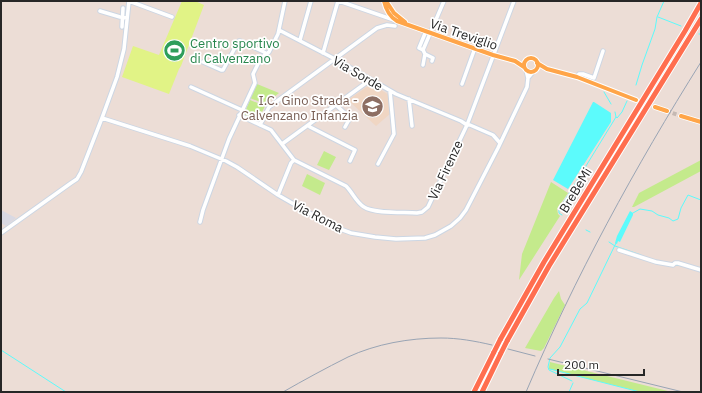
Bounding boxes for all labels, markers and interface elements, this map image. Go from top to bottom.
street label: Via Treviglio [428,15,500,54]
place label: Centro sportivo di Calvenzano [190,35,280,67]
sports icon: Centro sportivo di Calvenzano [161,37,187,63]
street label: Via Sorde [330,52,386,95]
place label: I.C. Gino Strada - Calvenzano Infanzia [241,92,358,124]
school or university icon: I.C. Gino Strada - Calvenzano Infanzia [360,94,386,120]
street label: Via Firenze [424,138,467,203]
street label: BreBeMi [555,165,596,216]
street label: Via Roma [289,196,346,237]
scale bar [558,351,644,377]
text: 200 m [564,357,599,372]

